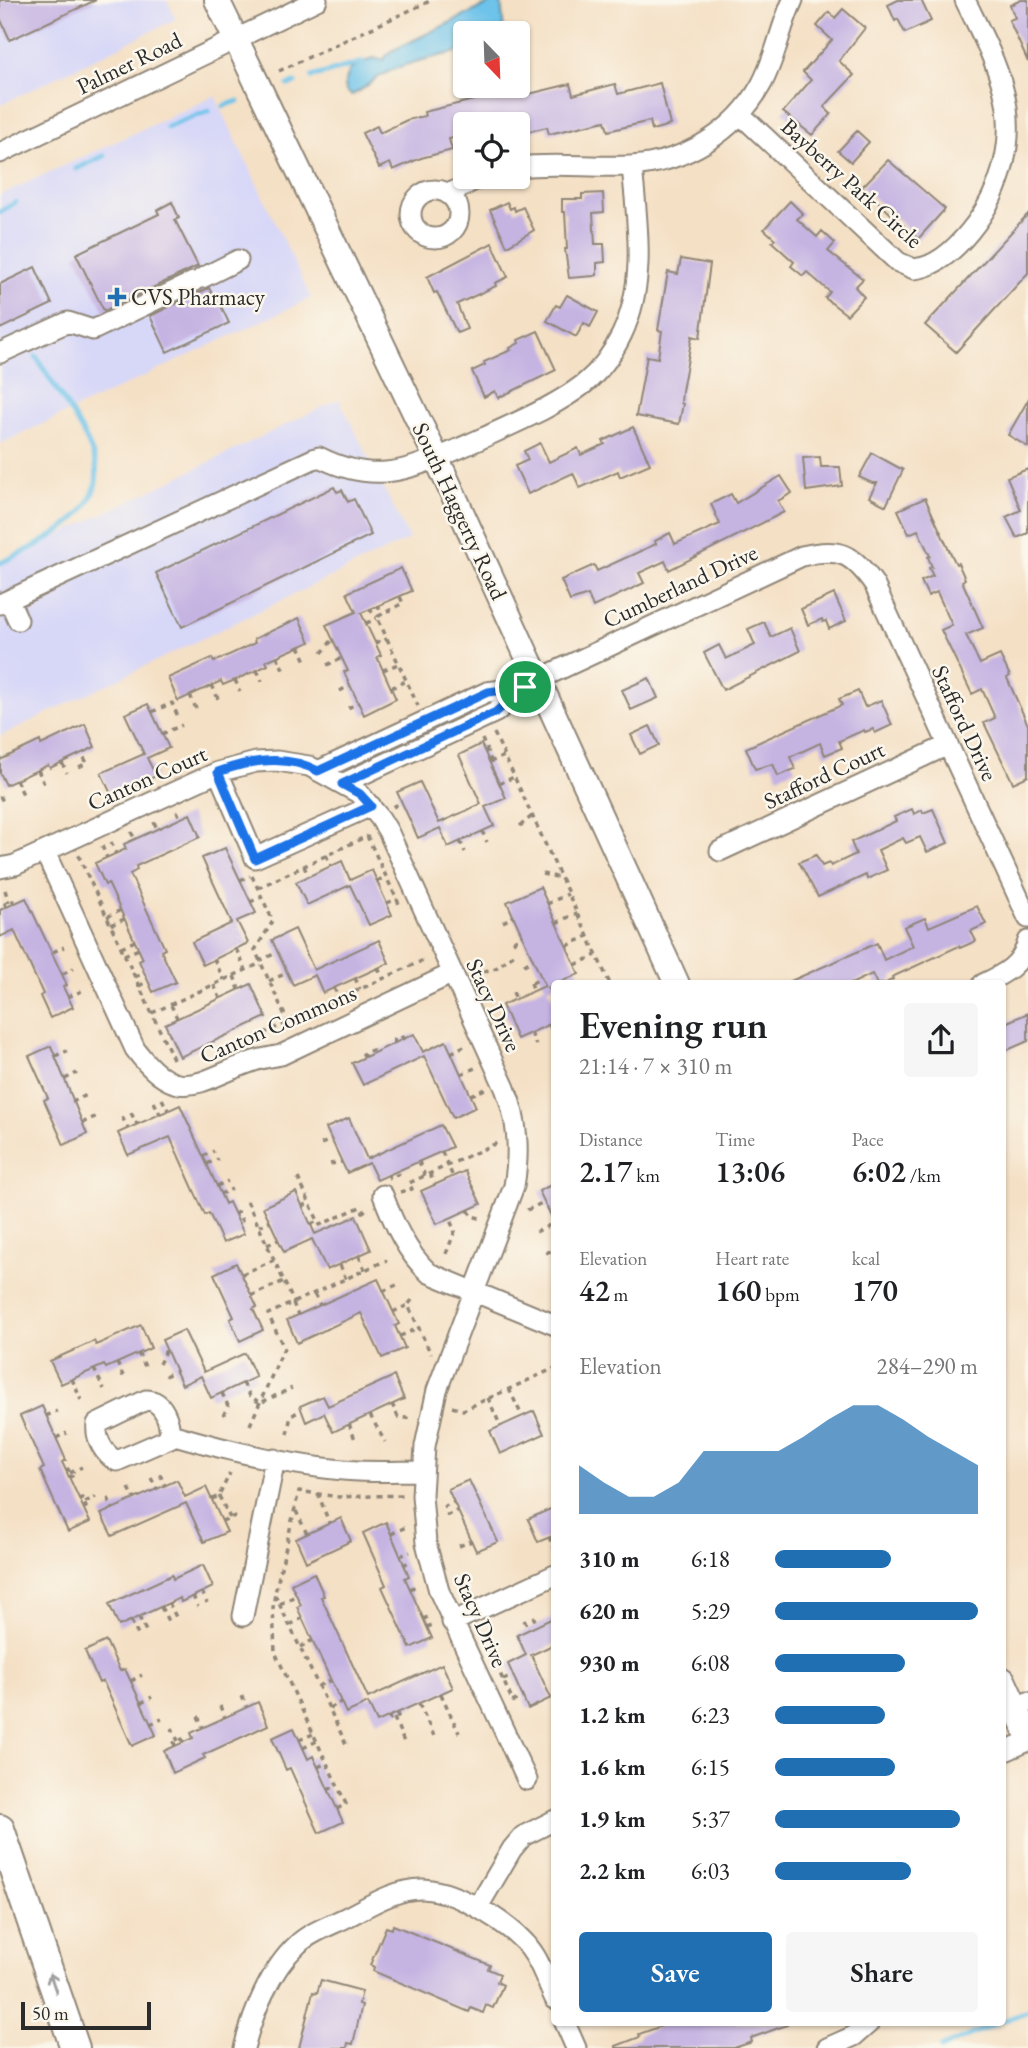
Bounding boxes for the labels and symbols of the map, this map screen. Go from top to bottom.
north arrow [453,21,530,98]
street label: Palmer Road [71,24,187,101]
street label: Bayberry Park Circle [775,111,929,255]
place label: CVS Pharmacy [131,282,266,312]
marker: CVS Pharmacy [109,289,125,305]
street label: South Haggerty Road [406,417,514,605]
street label: Cumberland Drive [598,537,762,635]
pin [495,657,555,717]
street label: Stafford Drive [925,660,1005,786]
street label: Stafford Court [759,734,890,816]
street label: Canton Court [83,738,212,818]
street label: Stacy Drive [459,953,529,1057]
street label: Canton Commons [195,977,361,1071]
street label: Stacy Drive [447,1568,515,1672]
one-way arrow [46,1973,58,1995]
scale bar [21,1999,150,2031]

